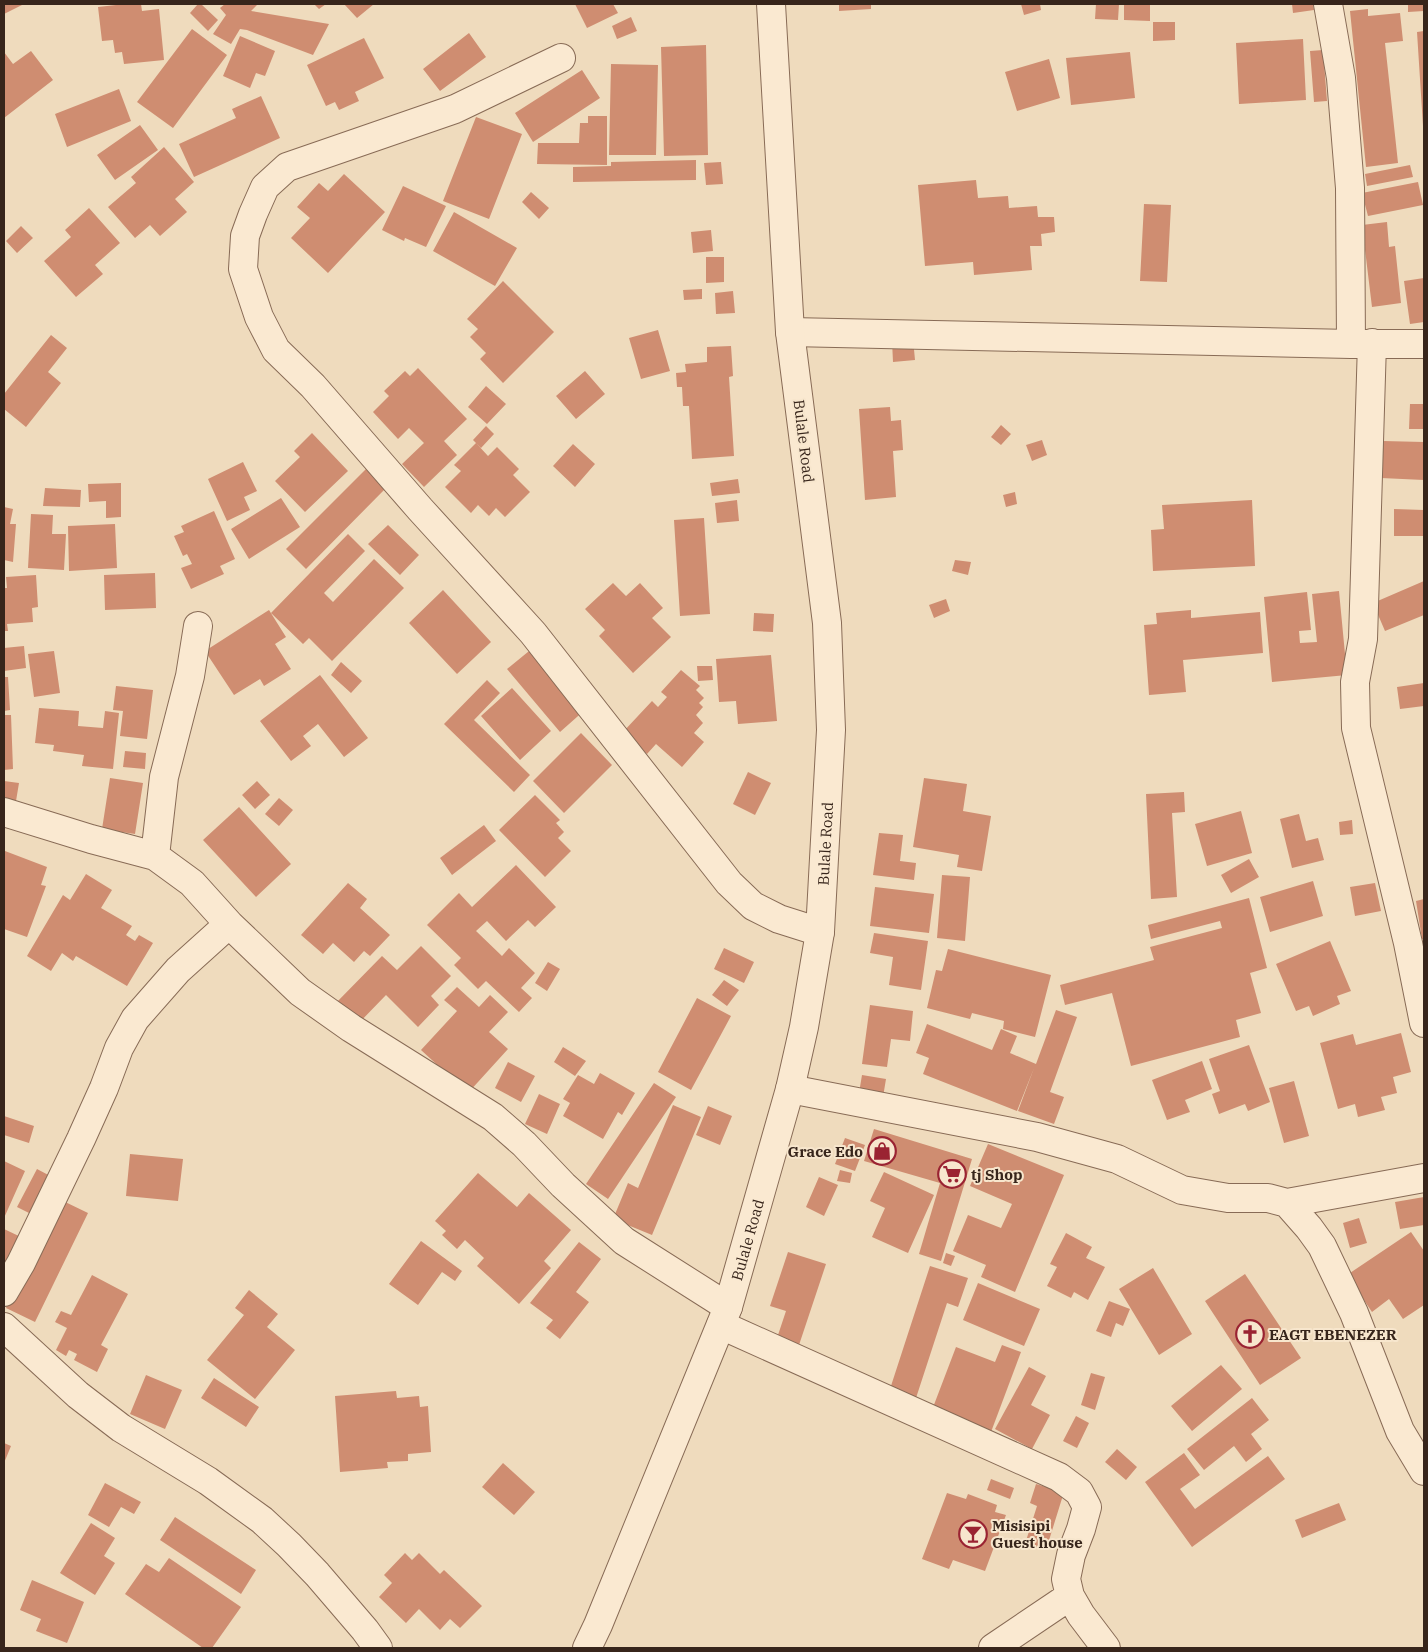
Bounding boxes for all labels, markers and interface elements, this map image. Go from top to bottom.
street label: Bulale Road [789,398,819,484]
street label: Bulale Road [813,801,837,886]
shop icon: Grace Edo [867,1136,897,1166]
place label: Grace Edo [788,1142,863,1161]
supermarket icon: tj Shop [937,1159,967,1189]
place label: tj Shop [971,1165,1022,1184]
street label: Bulale Road [727,1197,768,1283]
church icon: EAGT EBENEZER [1235,1319,1265,1349]
place label: EAGT EBENEZER [1269,1325,1397,1344]
place label: Misisipi Guest house [992,1516,1083,1552]
bar icon: Misisipi Guest house [958,1519,988,1549]

